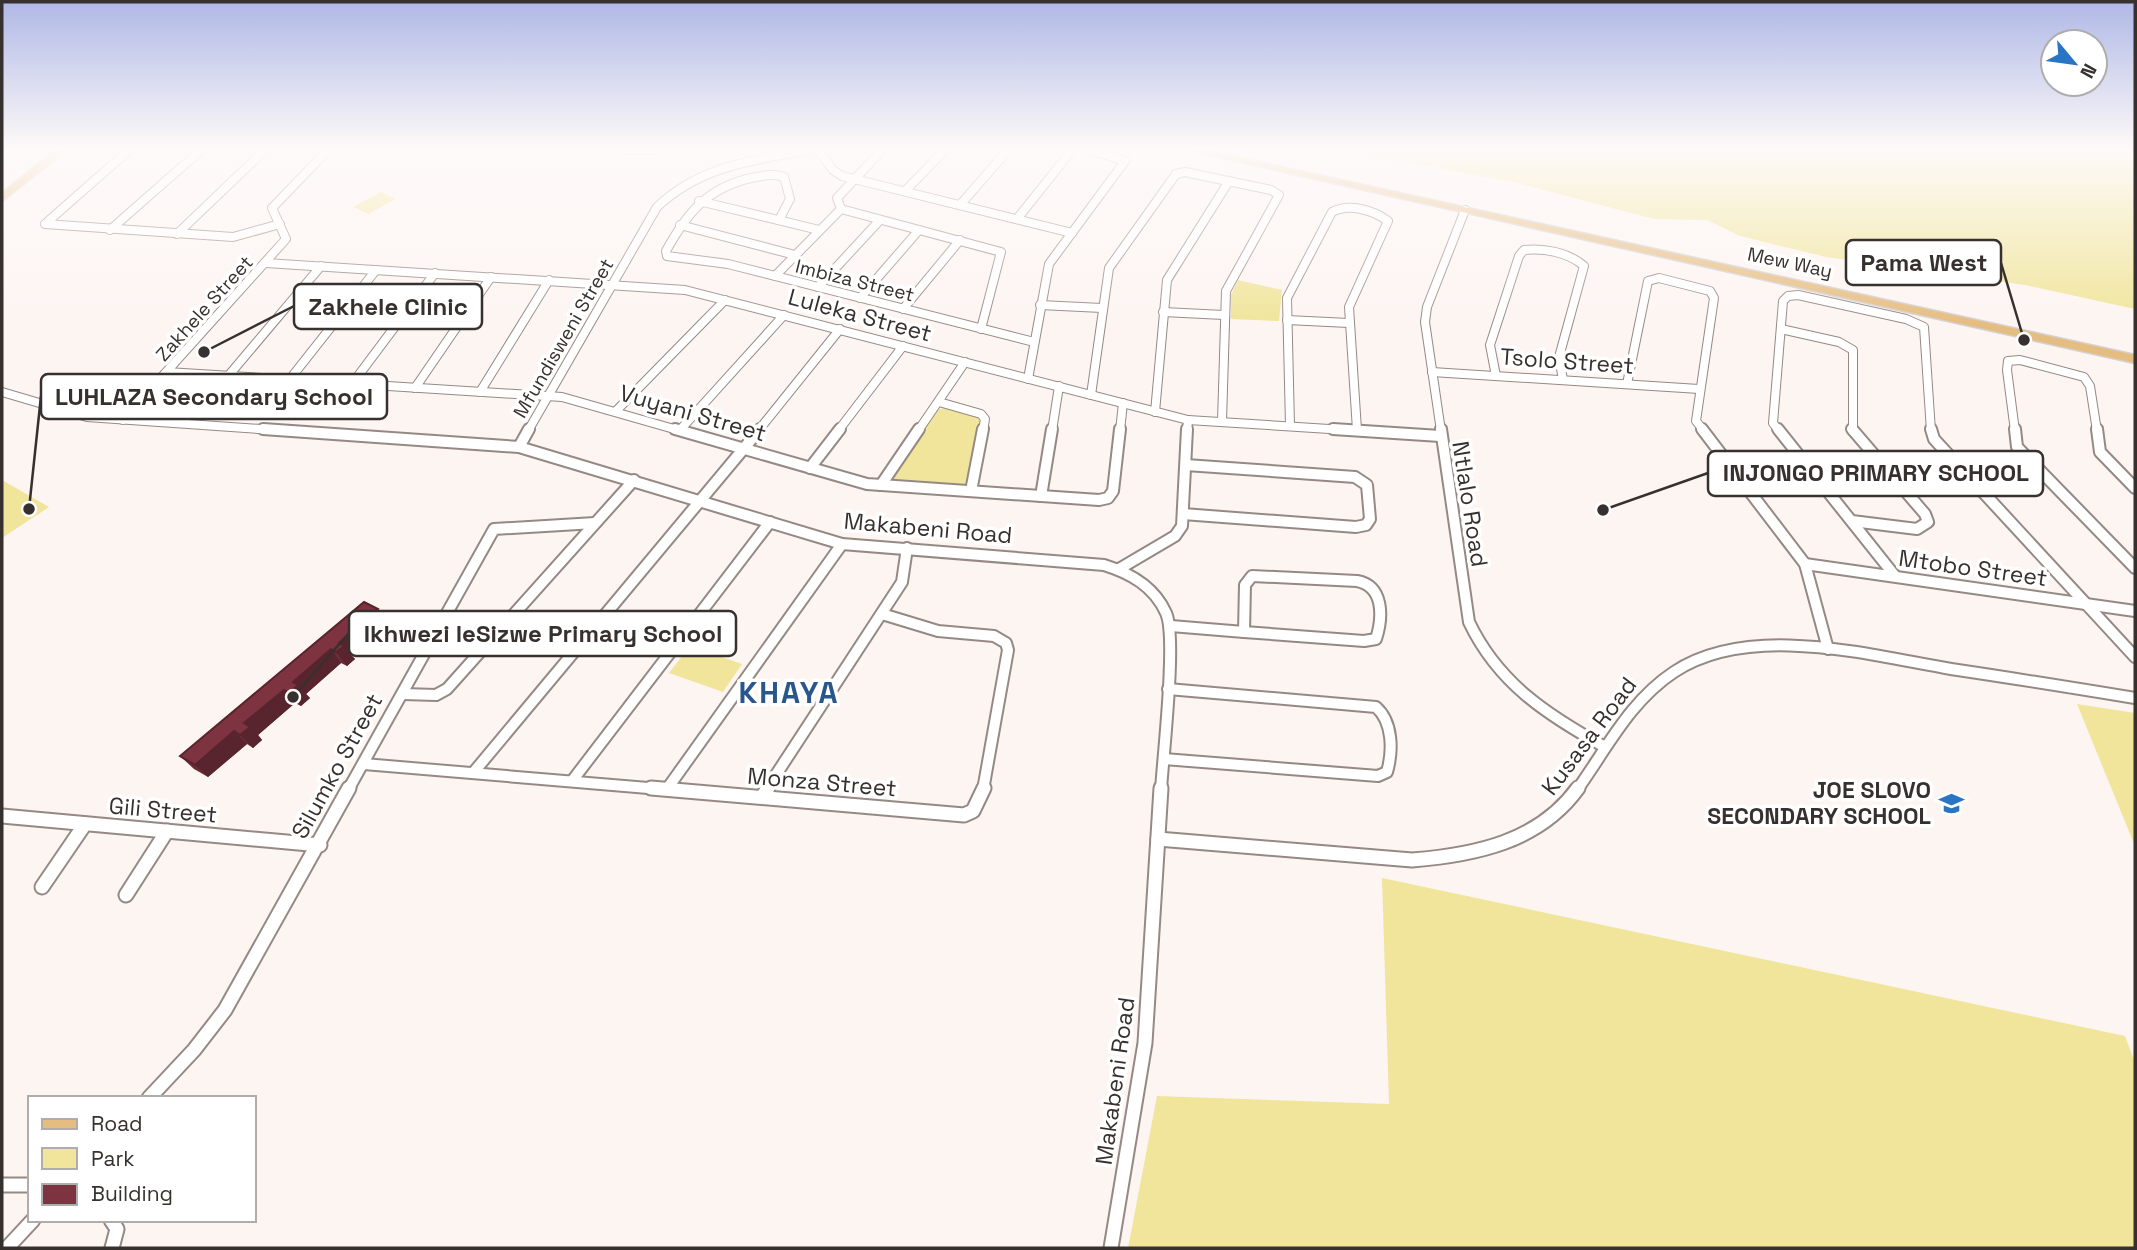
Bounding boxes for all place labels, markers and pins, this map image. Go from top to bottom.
callout: Pama West [1846,240,2001,285]
callout: Zakhele Clinic [294,284,482,329]
callout: LUHLAZA Secondary School [41,374,387,419]
callout: INJONGO PRIMARY SCHOOL [1708,451,2043,496]
callout: Ikhwezi leSizwe Primary School [349,611,736,656]
place label: JOE SLOVO SECONDARY SCHOOL [1707,775,1931,831]
school or university icon: JOE SLOVO SECONDARY SCHOOL [1937,789,1965,817]

